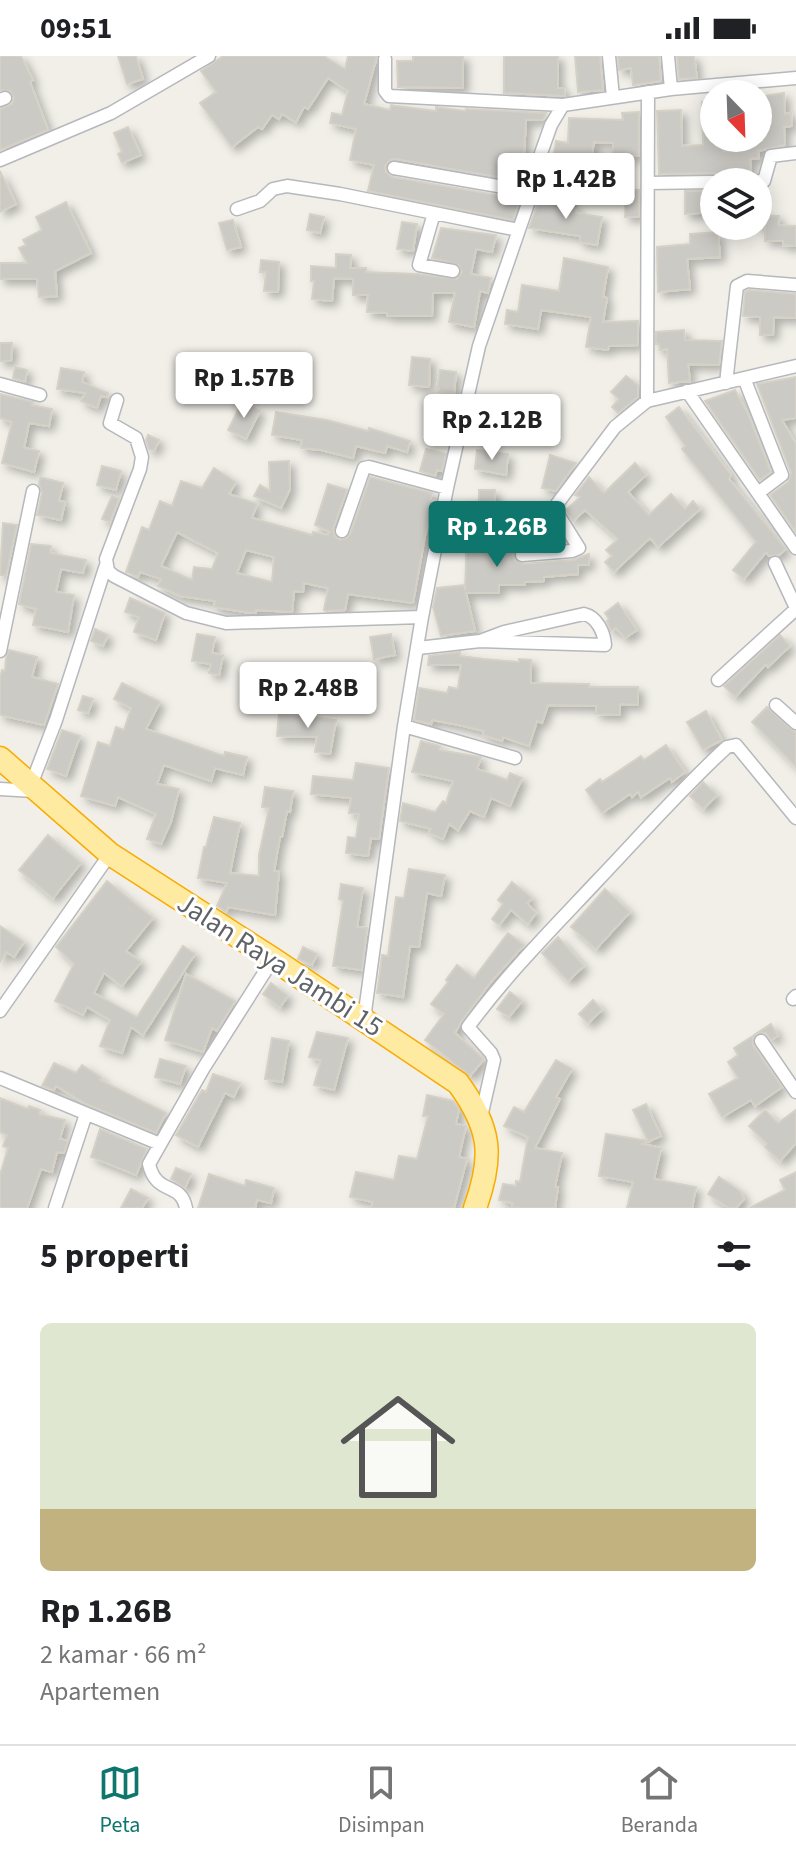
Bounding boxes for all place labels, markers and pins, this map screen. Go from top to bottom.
pin: Rp 1.42B [483,153,649,221]
pin: Rp 1.57B [161,352,327,420]
pin: Rp 2.12B [409,394,575,462]
pin: Rp 1.26B [414,501,580,569]
pin: Rp 2.48B [225,662,391,730]

